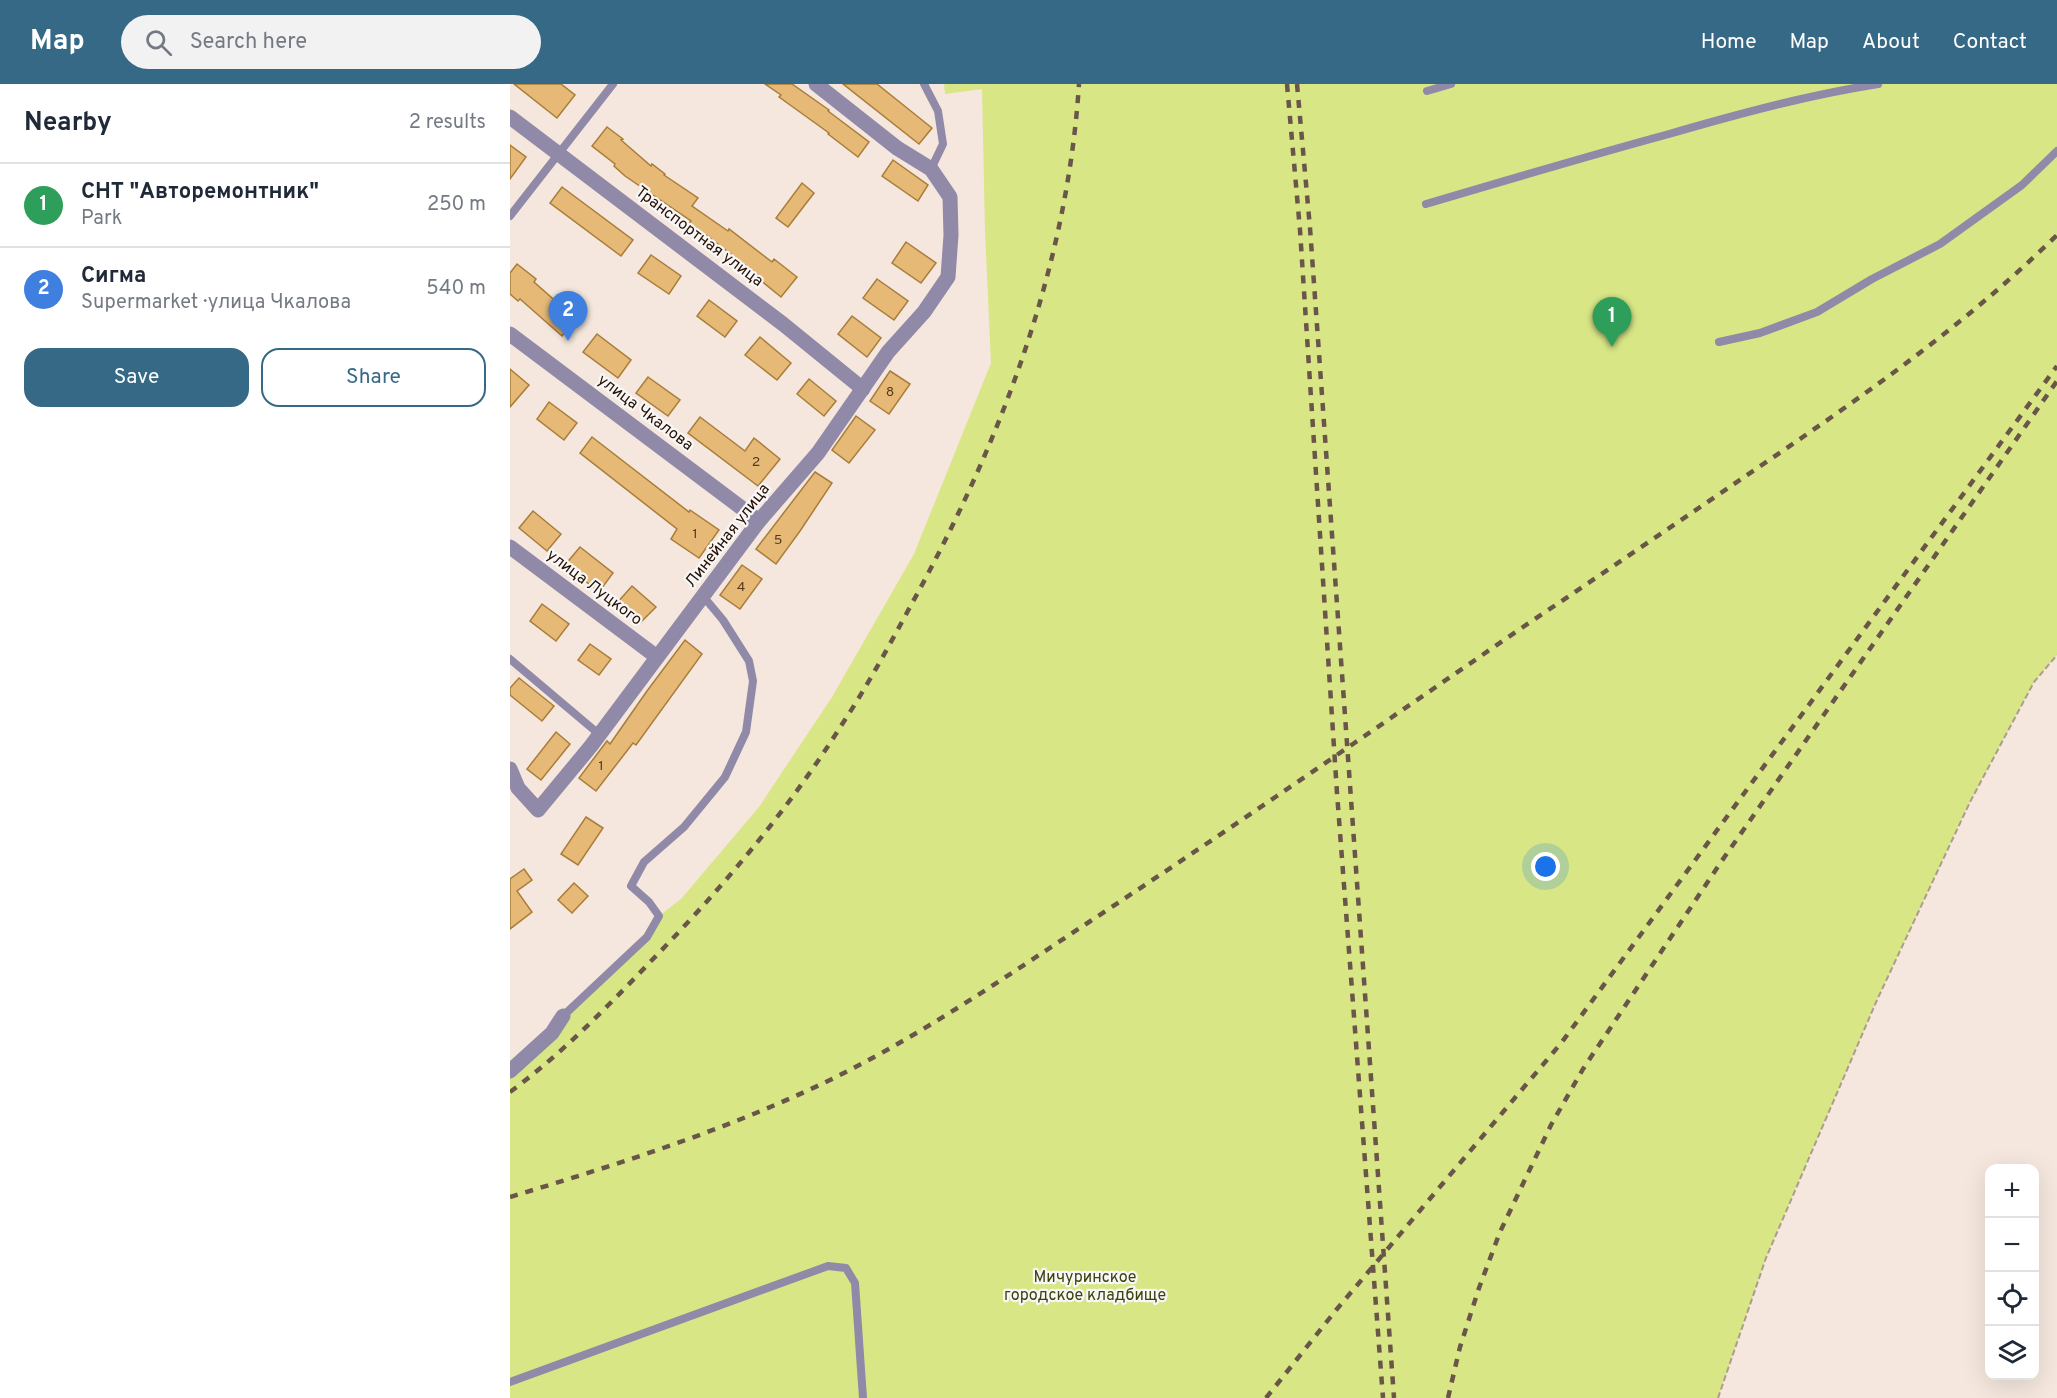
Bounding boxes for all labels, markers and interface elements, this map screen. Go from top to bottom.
search box [121,15,541,69]
text: Map [30,24,85,60]
icon: search [142,26,175,59]
text: Search here [190,29,307,56]
text: Home [1701,29,1757,56]
text: Map [1790,29,1829,56]
text: About [1862,29,1920,56]
text: Contact [1953,29,2027,56]
text: Nearby [24,107,112,140]
text: 2 results [409,110,486,136]
text: СНТ "Авторемонтник" [81,179,319,206]
street label: Транспортная улица [631,182,767,292]
text: 1 [40,192,48,218]
text: 250 m [427,192,486,218]
text: Park [81,206,122,232]
text: Сигма [81,263,146,290]
text: 2 [37,276,50,302]
text: 540 m [426,276,486,302]
text: Supermarket · улица Чкалова [81,290,351,316]
pin: 2 [548,292,588,341]
pin: 1 [1592,298,1632,347]
button: Save [24,348,249,407]
button: Share [261,348,486,407]
street label: улица Чкалова [593,370,697,456]
house number: 8 [886,384,894,401]
house number: 2 [752,454,760,471]
street label: Линейная улица [681,480,775,592]
house number: 1 [692,526,698,543]
house number: 5 [774,532,782,549]
street label: улица Луцкого [542,546,646,631]
house number: 4 [737,579,745,596]
house number: 1 [598,758,604,775]
your location [1531,852,1560,881]
map controls [1985,1164,2039,1380]
button: + [1985,1164,2039,1218]
button: − [1985,1218,2039,1272]
park label: Мичуринское городское кладбище [1004,1268,1166,1306]
button: locate [1985,1272,2039,1326]
button: layers [1985,1326,2039,1380]

